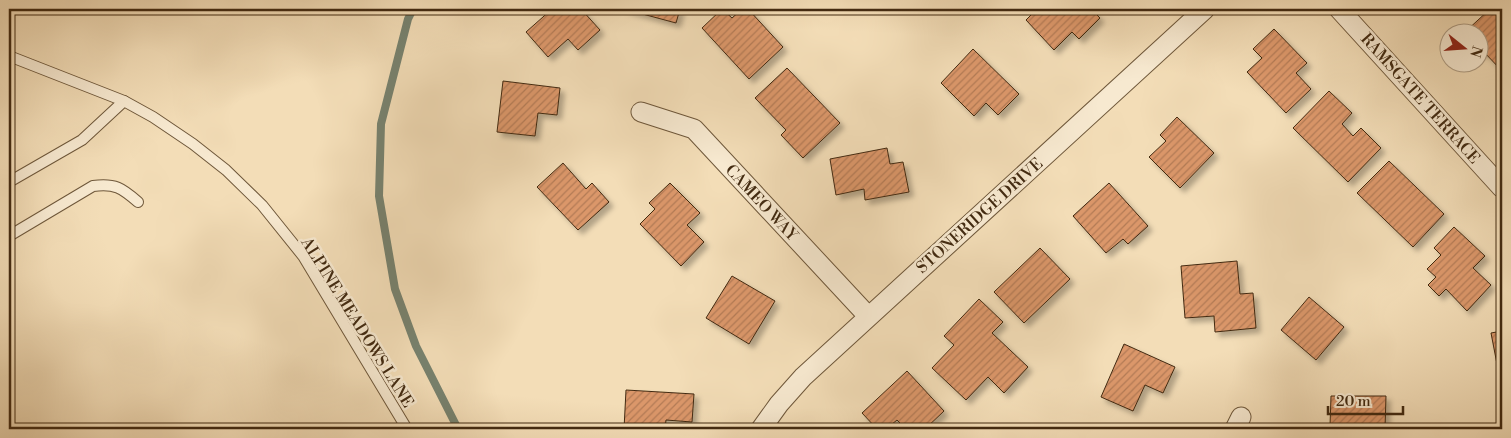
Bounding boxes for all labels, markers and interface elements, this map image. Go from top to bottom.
north arrow [1438,22,1488,72]
street label: RAMSGATE TERRACE [1356,29,1484,168]
text: N [1465,44,1486,59]
street label: STONERIDGE DRIVE [912,154,1047,278]
street label: CAMEO WAY [721,160,803,246]
street label: ALPINE MEADOWS LANE [296,233,418,411]
scale bar [1328,383,1404,415]
text: 20 m [1336,392,1371,411]

